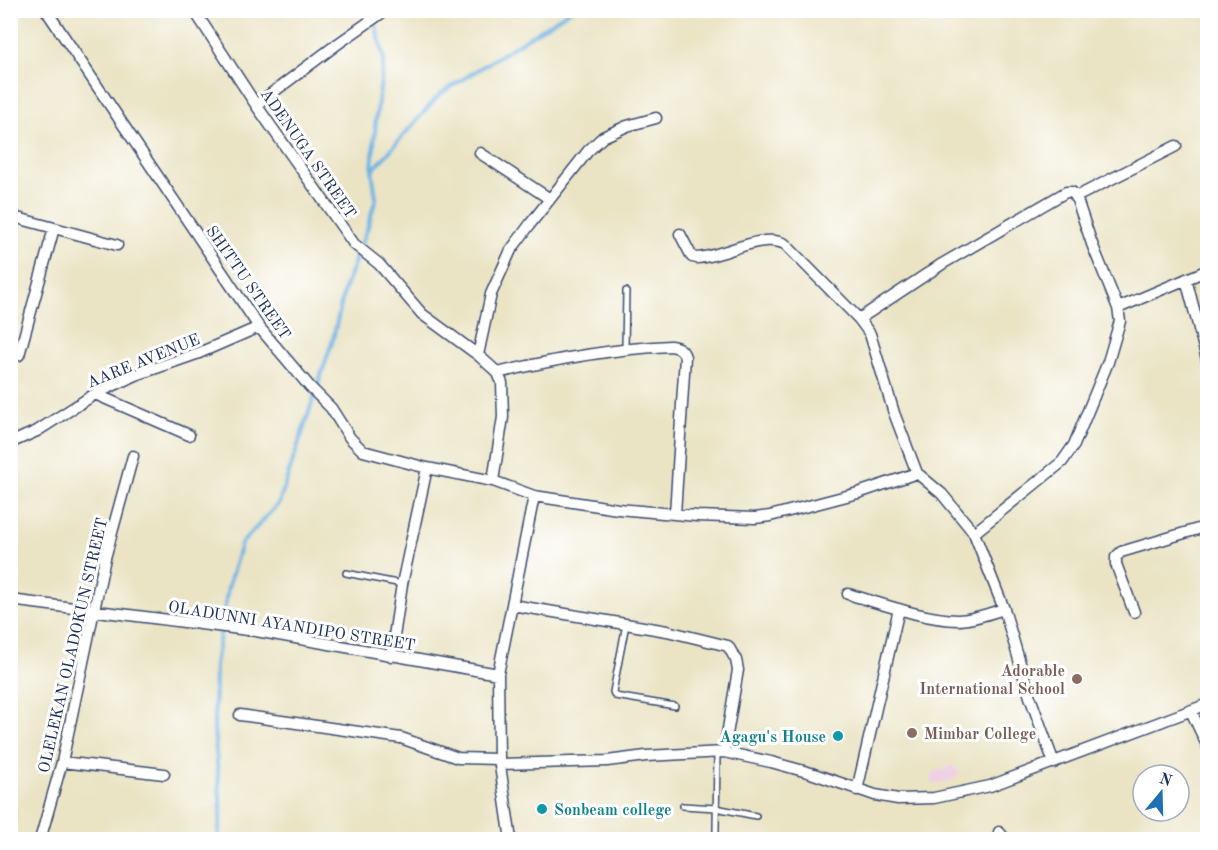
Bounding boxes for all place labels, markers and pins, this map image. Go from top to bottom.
place label: Adorable International School [919,664,1065,698]
marker: Adorable International School [1070,672,1084,686]
marker: Mimbar College [905,726,919,740]
place label: Mimbar College [924,727,1036,743]
marker: Agagu's House [831,729,845,743]
place label: Agagu's House [720,730,826,746]
marker: Sonbeam college [535,802,549,816]
place label: Sonbeam college [554,803,672,819]

